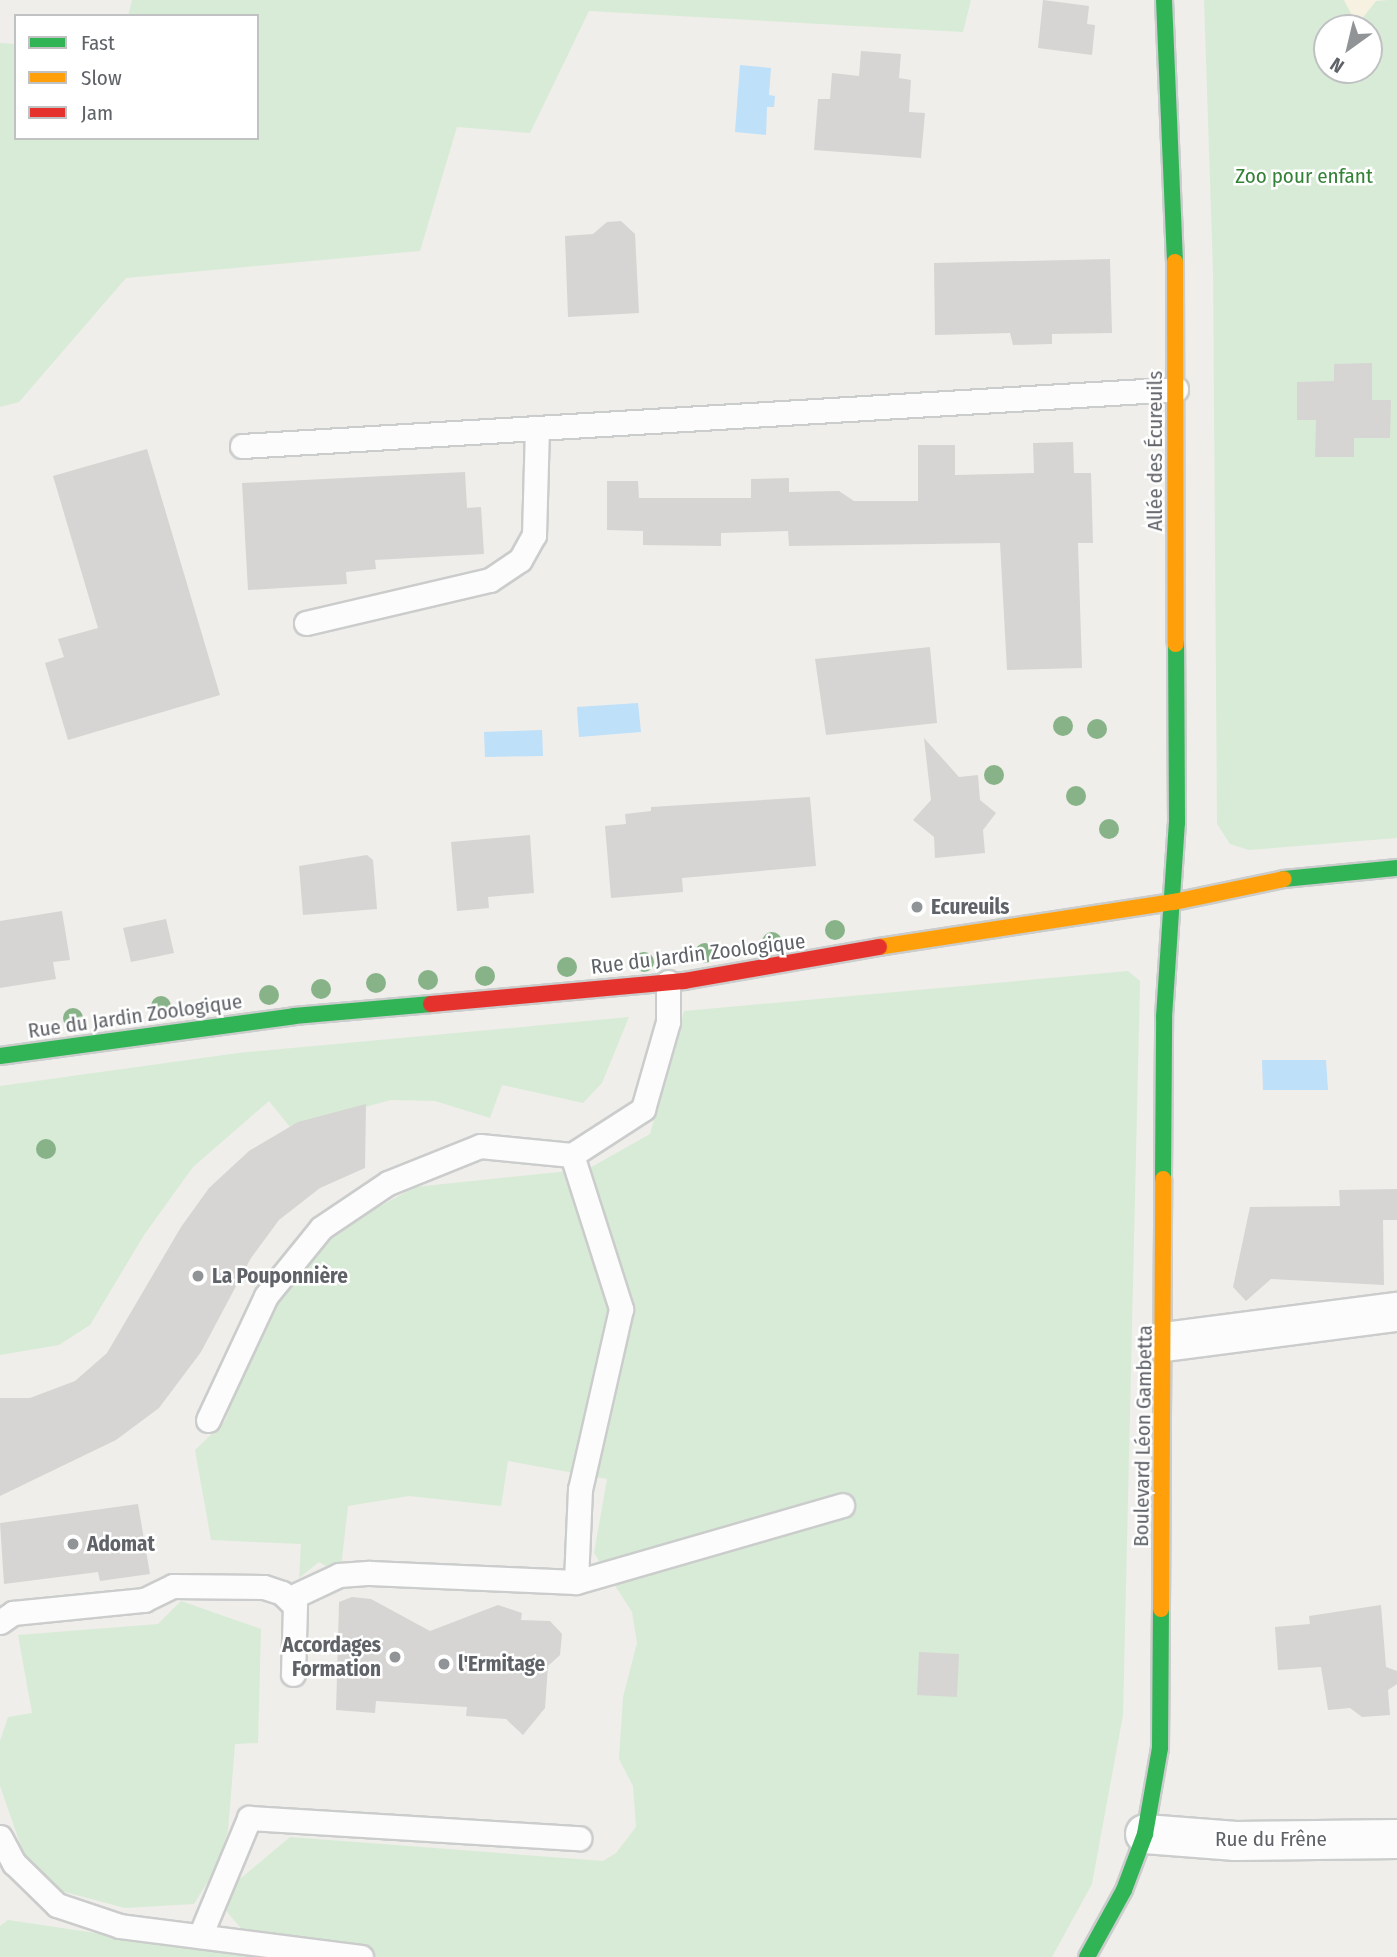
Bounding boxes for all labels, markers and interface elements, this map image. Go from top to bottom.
legend [14,14,259,140]
north arrow [1313,14,1383,84]
text: Fast [81,30,115,56]
text: N [1326,52,1348,78]
text: Slow [81,65,122,91]
text: Jam [81,100,113,126]
park label: Zoo pour enfant [1235,163,1373,189]
street label: Allée des Écureuils [1142,371,1168,531]
place label: Ecureuils [931,894,1009,920]
marker: Ecureuils [909,899,925,915]
street label: Rue du Jardin Zoologique [589,928,807,980]
street label: Rue du Jardin Zoologique [26,988,244,1044]
place label: La Pouponnière [212,1263,348,1289]
marker: La Pouponnière [190,1268,206,1284]
street label: Boulevard Léon Gambetta [1128,1325,1158,1547]
place label: Adomat [87,1531,155,1557]
marker: Adomat [65,1536,81,1552]
place label: Accordages Formation [282,1632,381,1682]
marker: Accordages Formation [387,1649,403,1665]
place label: l'Ermitage [458,1651,545,1677]
marker: l'Ermitage [436,1656,452,1672]
street label: Rue du Frêne [1215,1826,1327,1852]

